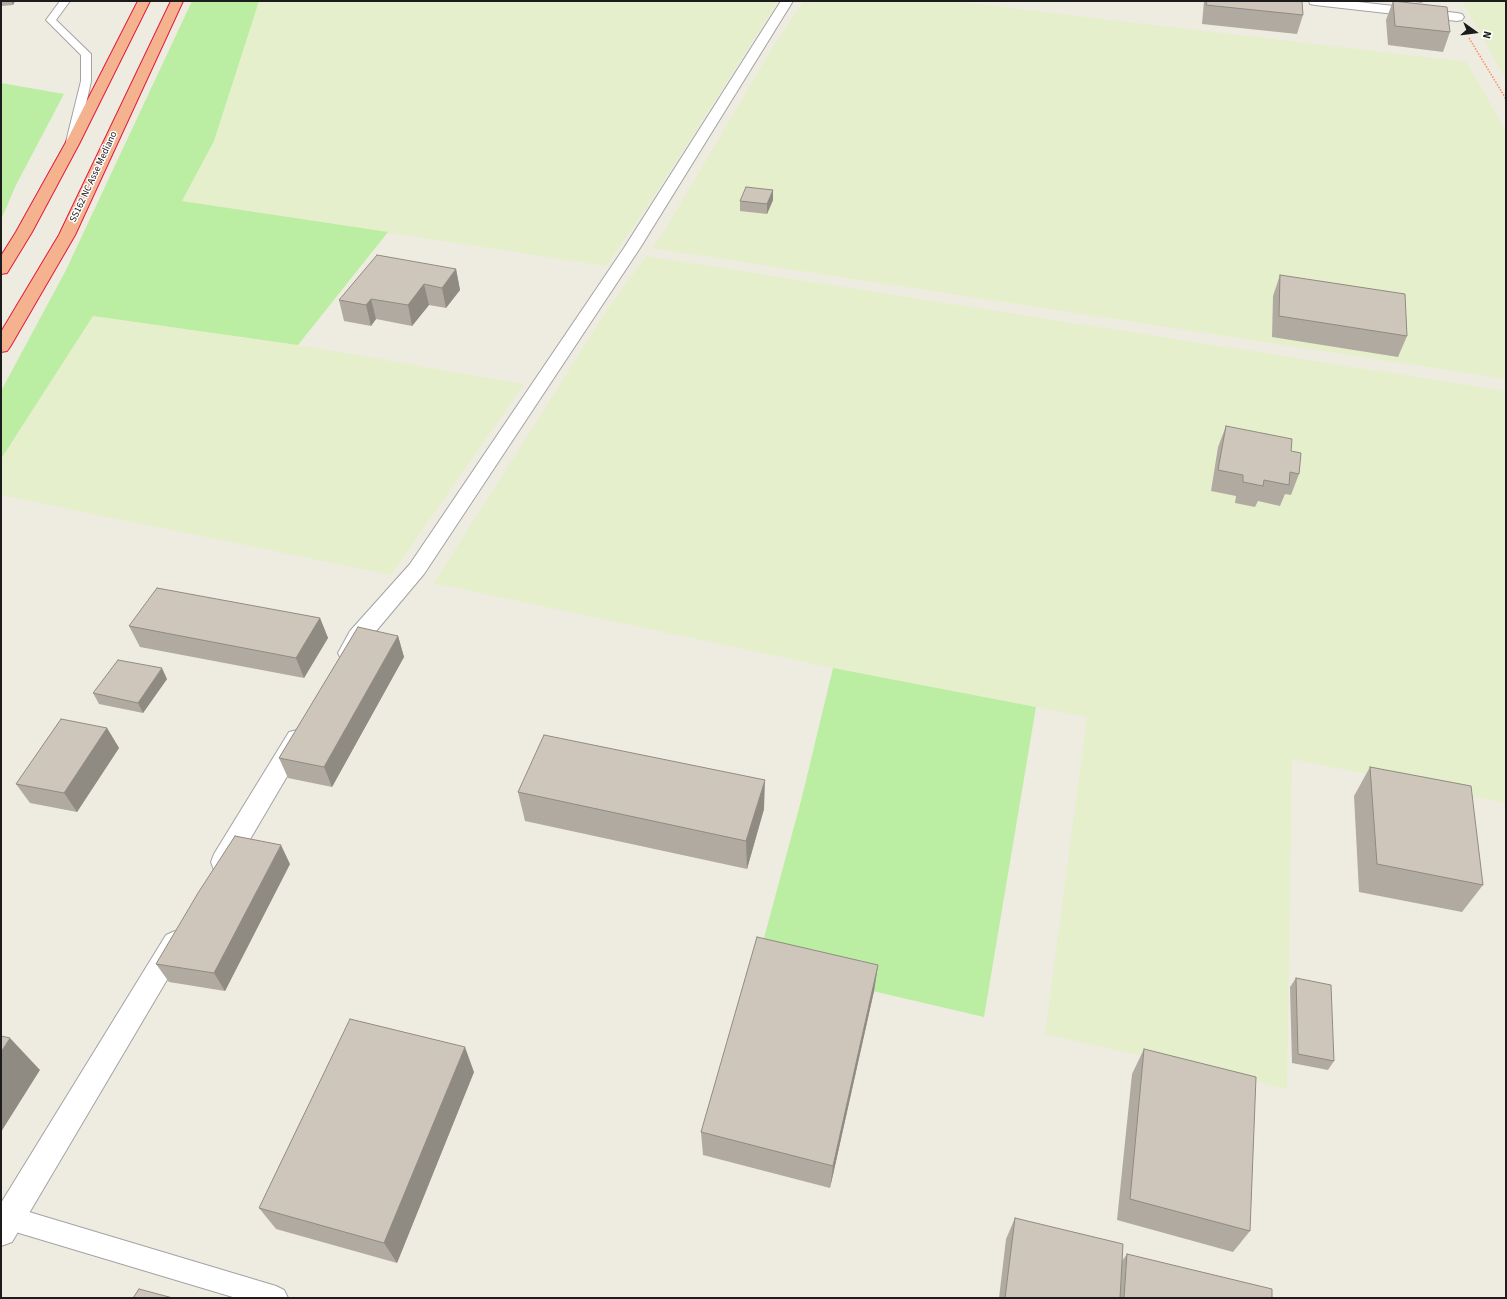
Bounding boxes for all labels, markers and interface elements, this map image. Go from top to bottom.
north arrow [1455,12,1495,52]
text: N [1479,30,1495,40]
street label: SS162 NC Asse Mediano [68,130,120,224]

